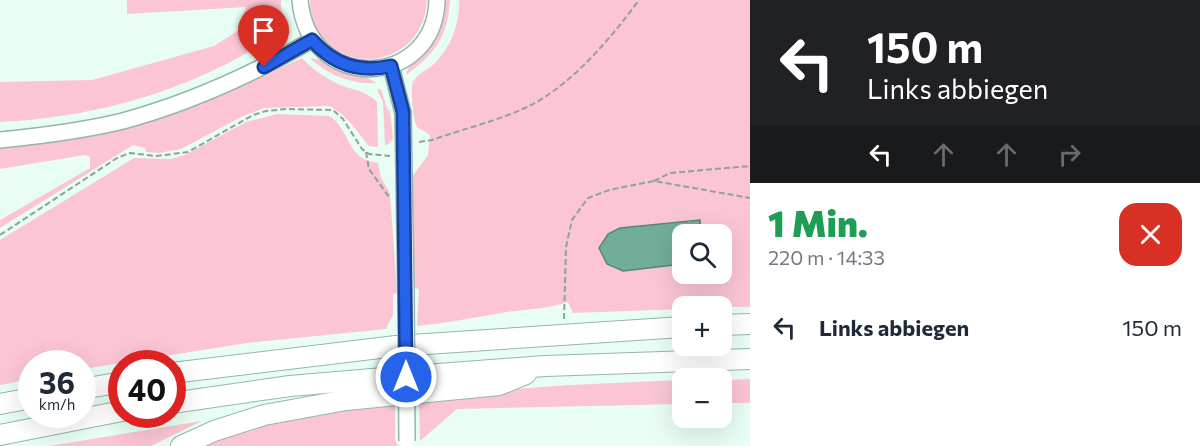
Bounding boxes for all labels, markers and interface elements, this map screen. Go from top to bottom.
pin [238,5,289,67]
icon: arrive [247,14,280,47]
text: 150 m [867,20,983,72]
icon: left [768,24,846,102]
text: Links abbiegen [867,72,1048,105]
icon: left [864,138,897,171]
icon: ahead [927,138,960,171]
icon: ahead [990,138,1023,171]
icon: right [1053,138,1086,171]
text: 1 Min. [768,200,868,244]
button: close [1119,203,1182,266]
map controls [672,224,732,428]
button: search [672,224,732,284]
text: 220 m · 14:33 [768,245,885,269]
button: + [672,296,732,356]
icon: left [768,311,801,344]
text: Links abbiegen [819,314,969,341]
text: 150 m [1122,314,1182,341]
position arrow [374,345,438,409]
speed limit sign: 40 [108,350,186,428]
text: 36 [39,363,75,400]
button: − [672,368,732,428]
text: km/h [39,395,75,413]

